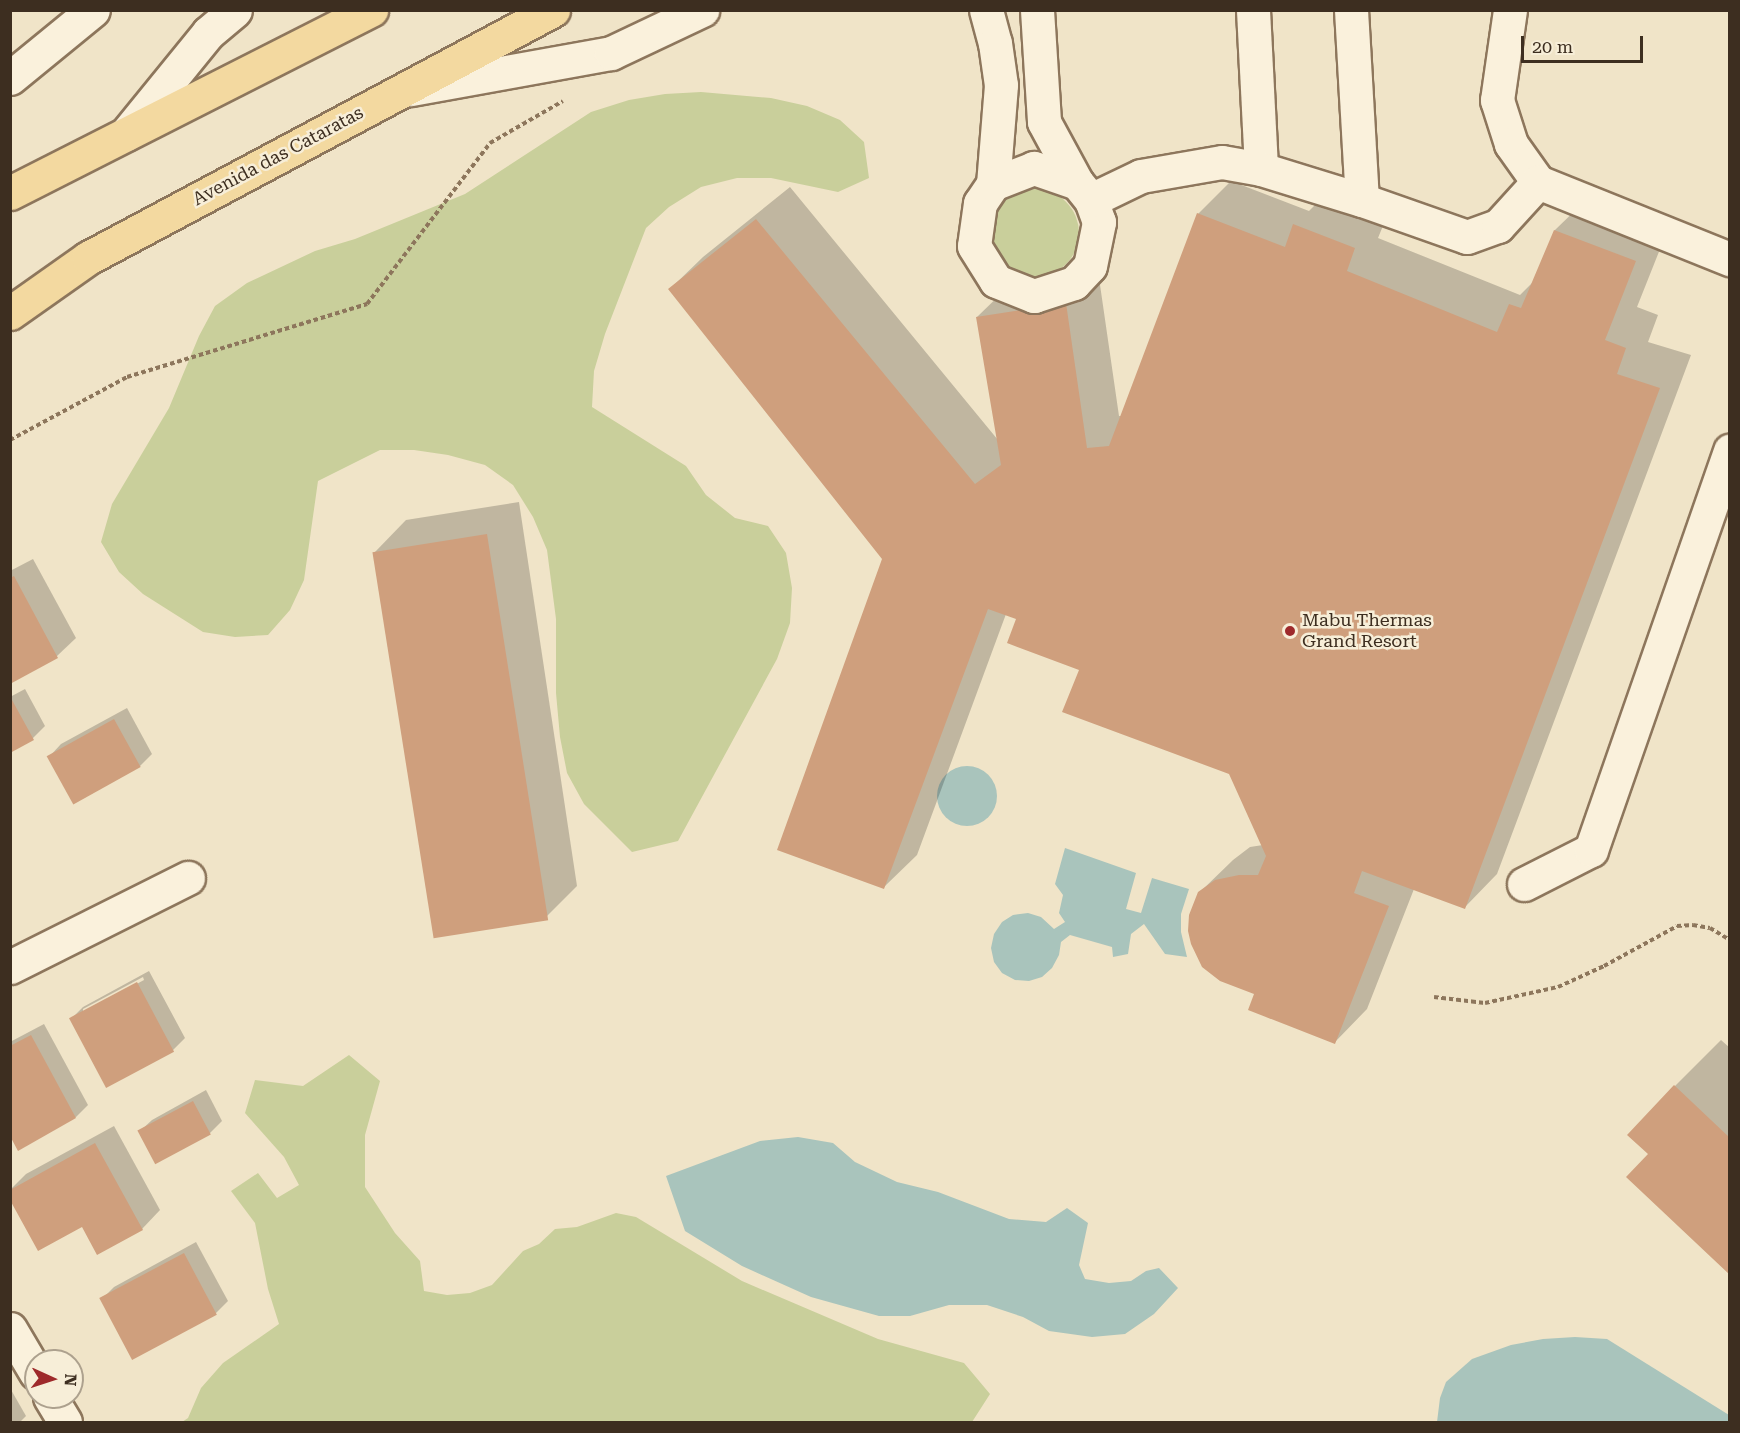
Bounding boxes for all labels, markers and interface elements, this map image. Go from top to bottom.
scale bar [1524,24,1646,62]
text: 20 m [1532,36,1573,57]
street label: Avenida das Cataratas [189,102,367,210]
place label: Mabu Thermas Grand Resort [1302,610,1432,652]
marker: Mabu Thermas Grand Resort [1283,624,1297,638]
north arrow [24,1349,84,1409]
text: N [61,1373,80,1387]

